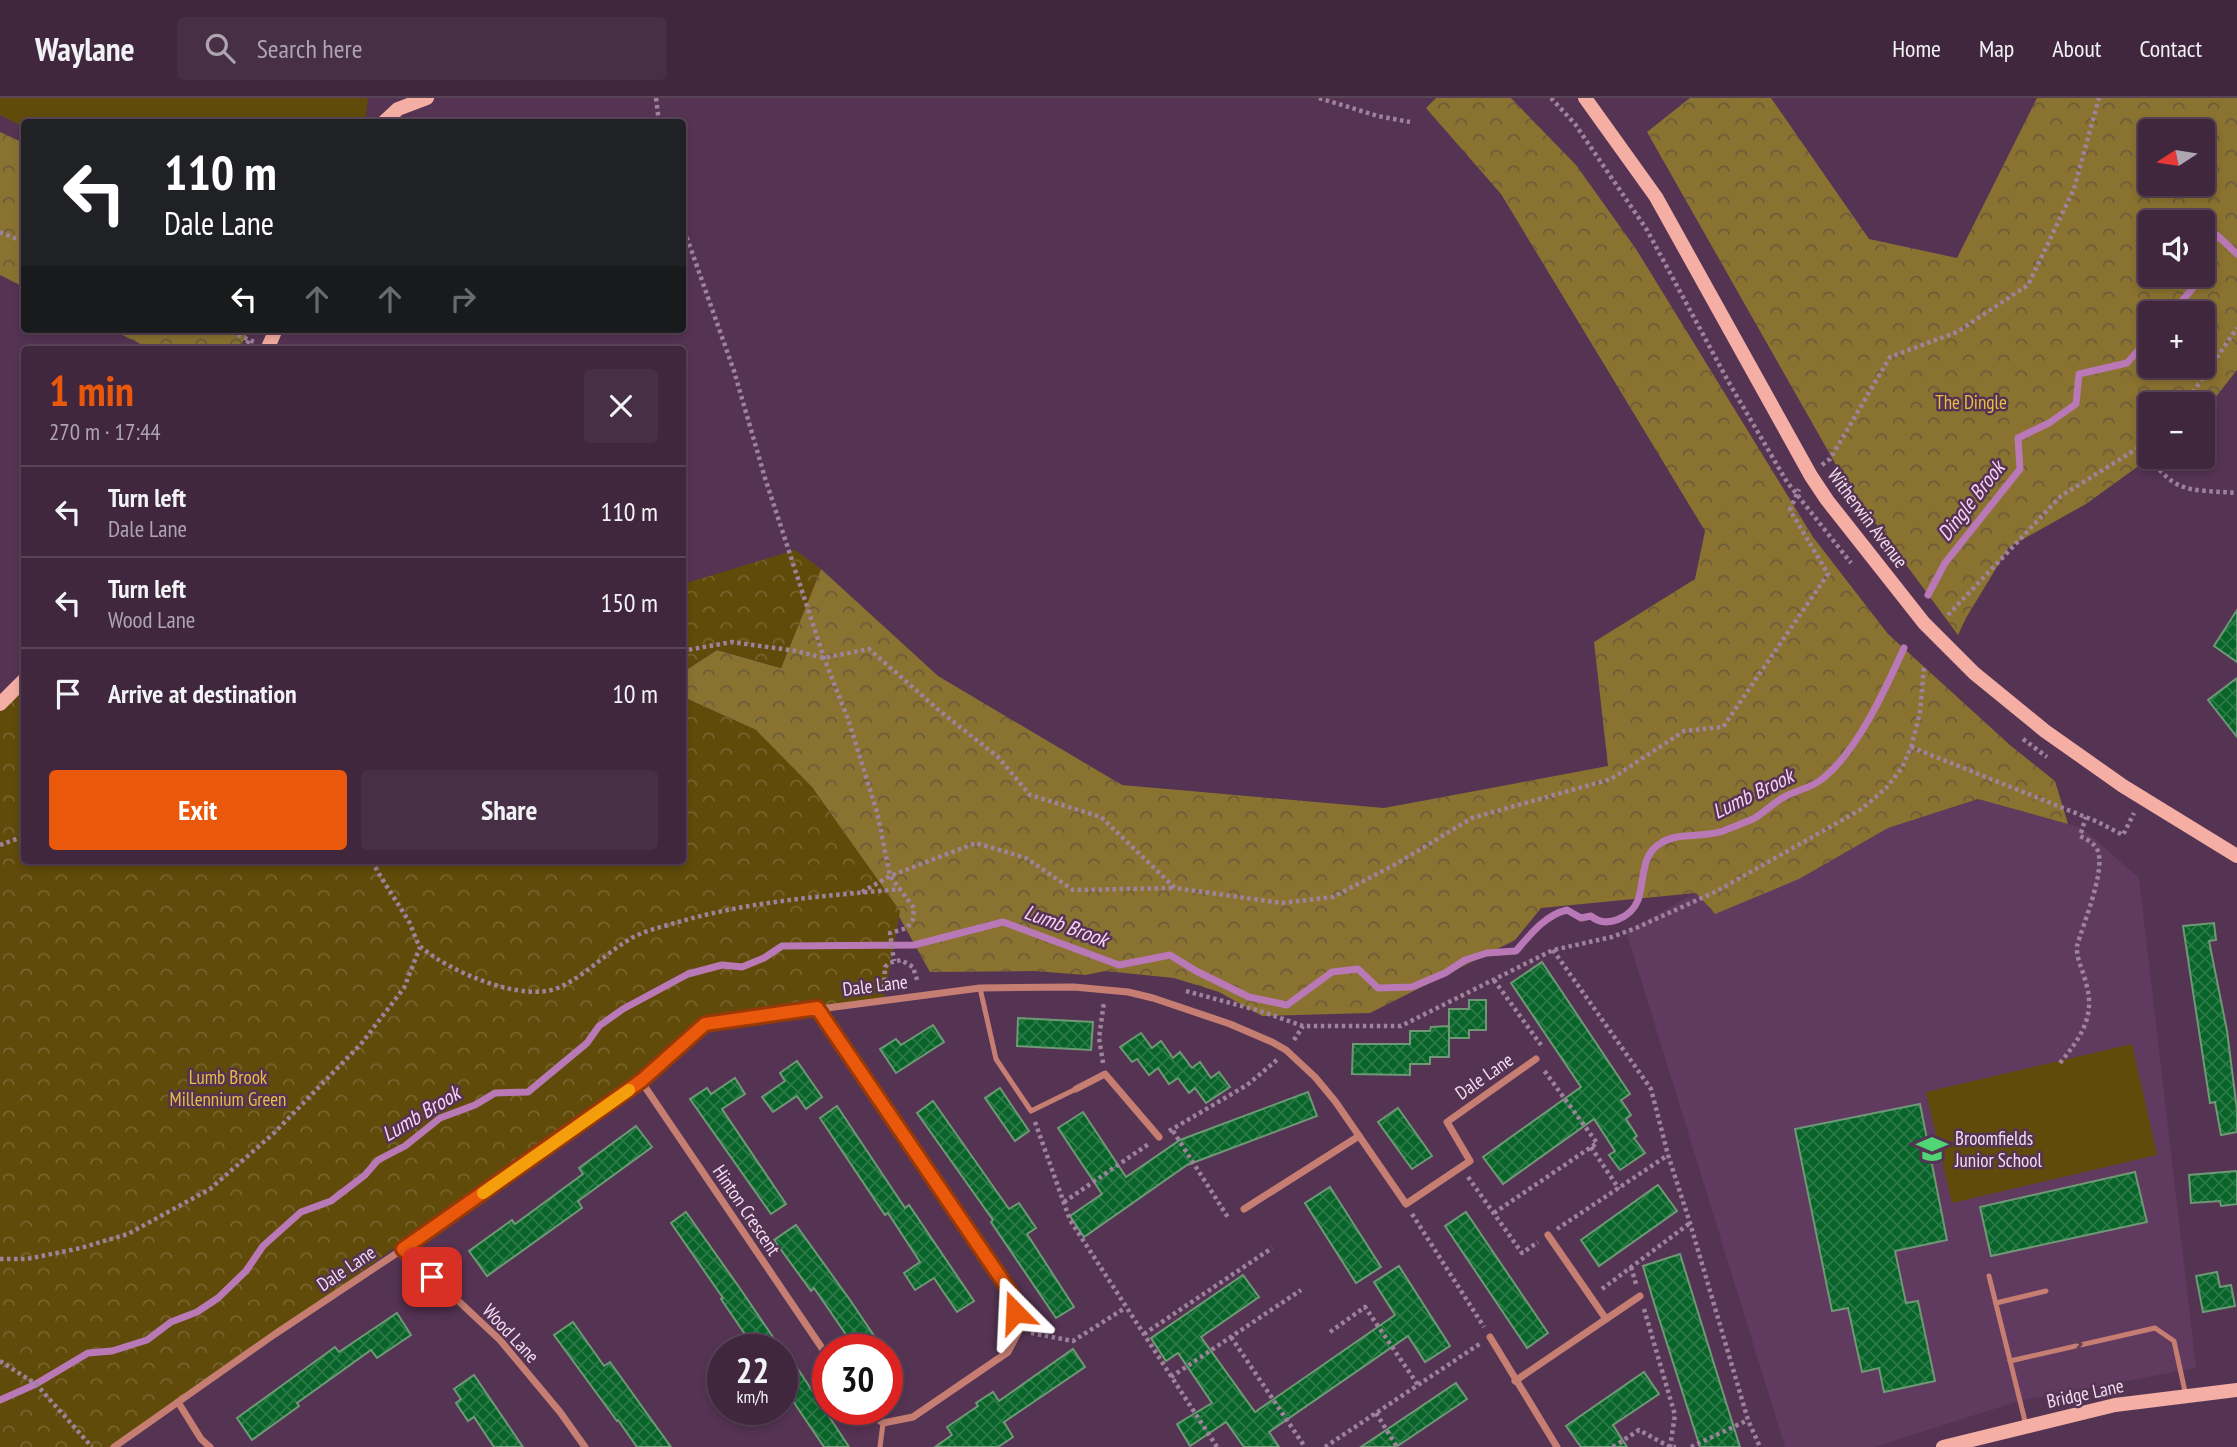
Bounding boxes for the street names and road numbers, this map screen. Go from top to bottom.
street label: Witherwin Avenue [1823,463,1913,573]
street label: Dale Lane [841,969,909,1001]
street label: Dale Lane [1450,1047,1518,1105]
street label: Hinton Crescent [708,1160,786,1260]
street label: Dale Lane [312,1240,380,1296]
street label: Wood Lane [478,1298,544,1368]
street label: Bridge Lane [2044,1373,2126,1413]

